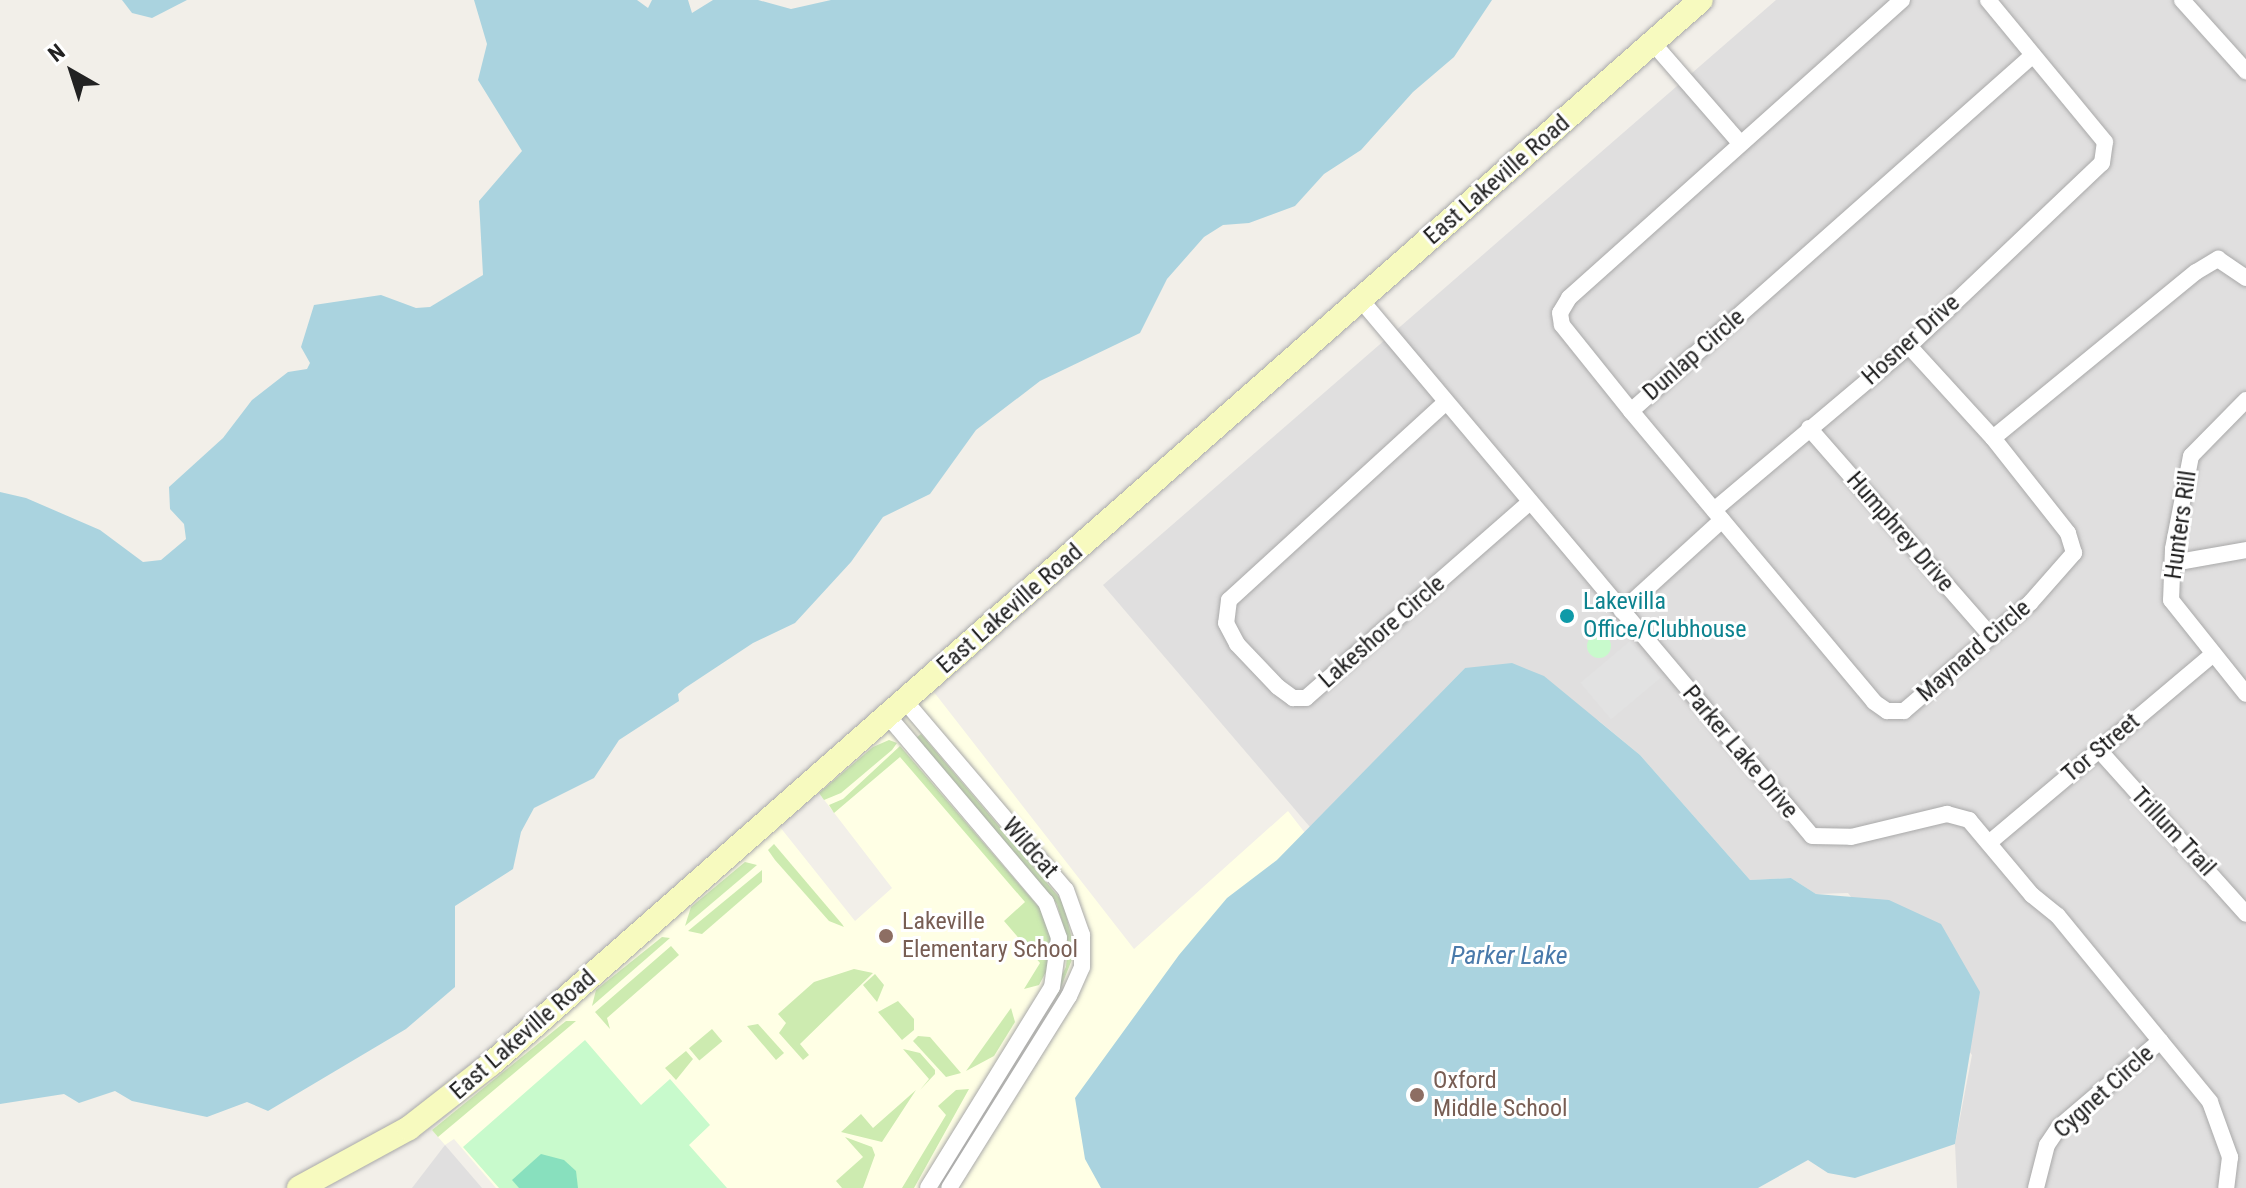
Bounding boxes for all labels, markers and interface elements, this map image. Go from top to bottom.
north arrow [32,32,112,112]
text: N [43,39,70,67]
street label: East Lakeville Road [1418,109,1576,251]
street label: Hosner Drive [1856,289,1966,391]
street label: Dunlap Circle [1637,303,1751,407]
street label: Humphrey Drive [1840,466,1960,598]
street label: Hunters Rill [2159,469,2203,581]
street label: East Lakeville Road [931,538,1089,680]
street label: Lakeshore Circle [1313,570,1451,694]
place label: Lakevilla Office/Clubhouse [1583,588,1747,644]
street label: Maynard Circle [1911,594,2037,708]
marker: Lakevilla Office/Clubhouse [1558,607,1576,625]
street label: Parker Lake Drive [1676,680,1804,824]
street label: Tor Street [2056,707,2146,789]
street label: Trillum Trail [2124,781,2222,883]
street label: Wildcat [996,812,1064,884]
place label: Lakeville Elementary School [902,908,1078,964]
marker: Lakeville Elementary School [877,927,895,945]
water label: Parker Lake [1450,940,1568,972]
street label: East Lakeville Road [444,964,602,1106]
street label: Cygnet Circle [2048,1040,2160,1144]
place label: Oxford Middle School [1433,1067,1567,1123]
marker: Oxford Middle School [1408,1086,1426,1104]

